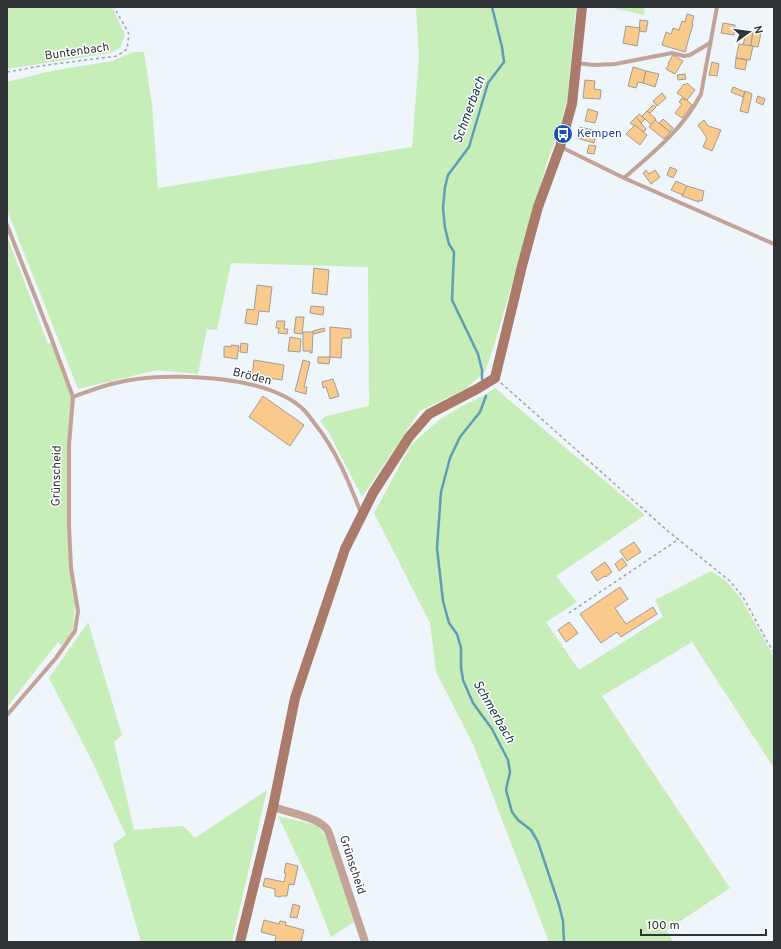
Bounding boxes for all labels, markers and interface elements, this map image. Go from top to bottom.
north arrow [729,12,769,52]
text: N [750,24,765,35]
street label: Buntenbach [44,40,110,64]
water label: Schmerbach [450,74,490,146]
bus stop icon: Kempen [552,123,574,145]
place label: Kempen [577,126,622,142]
street label: Bröden [231,364,273,390]
street label: Grünscheid [48,445,66,507]
water label: Schmerbach [469,678,517,746]
street label: Grünscheid [335,833,369,897]
scale bar [641,911,766,937]
text: 100 m [647,918,680,934]

